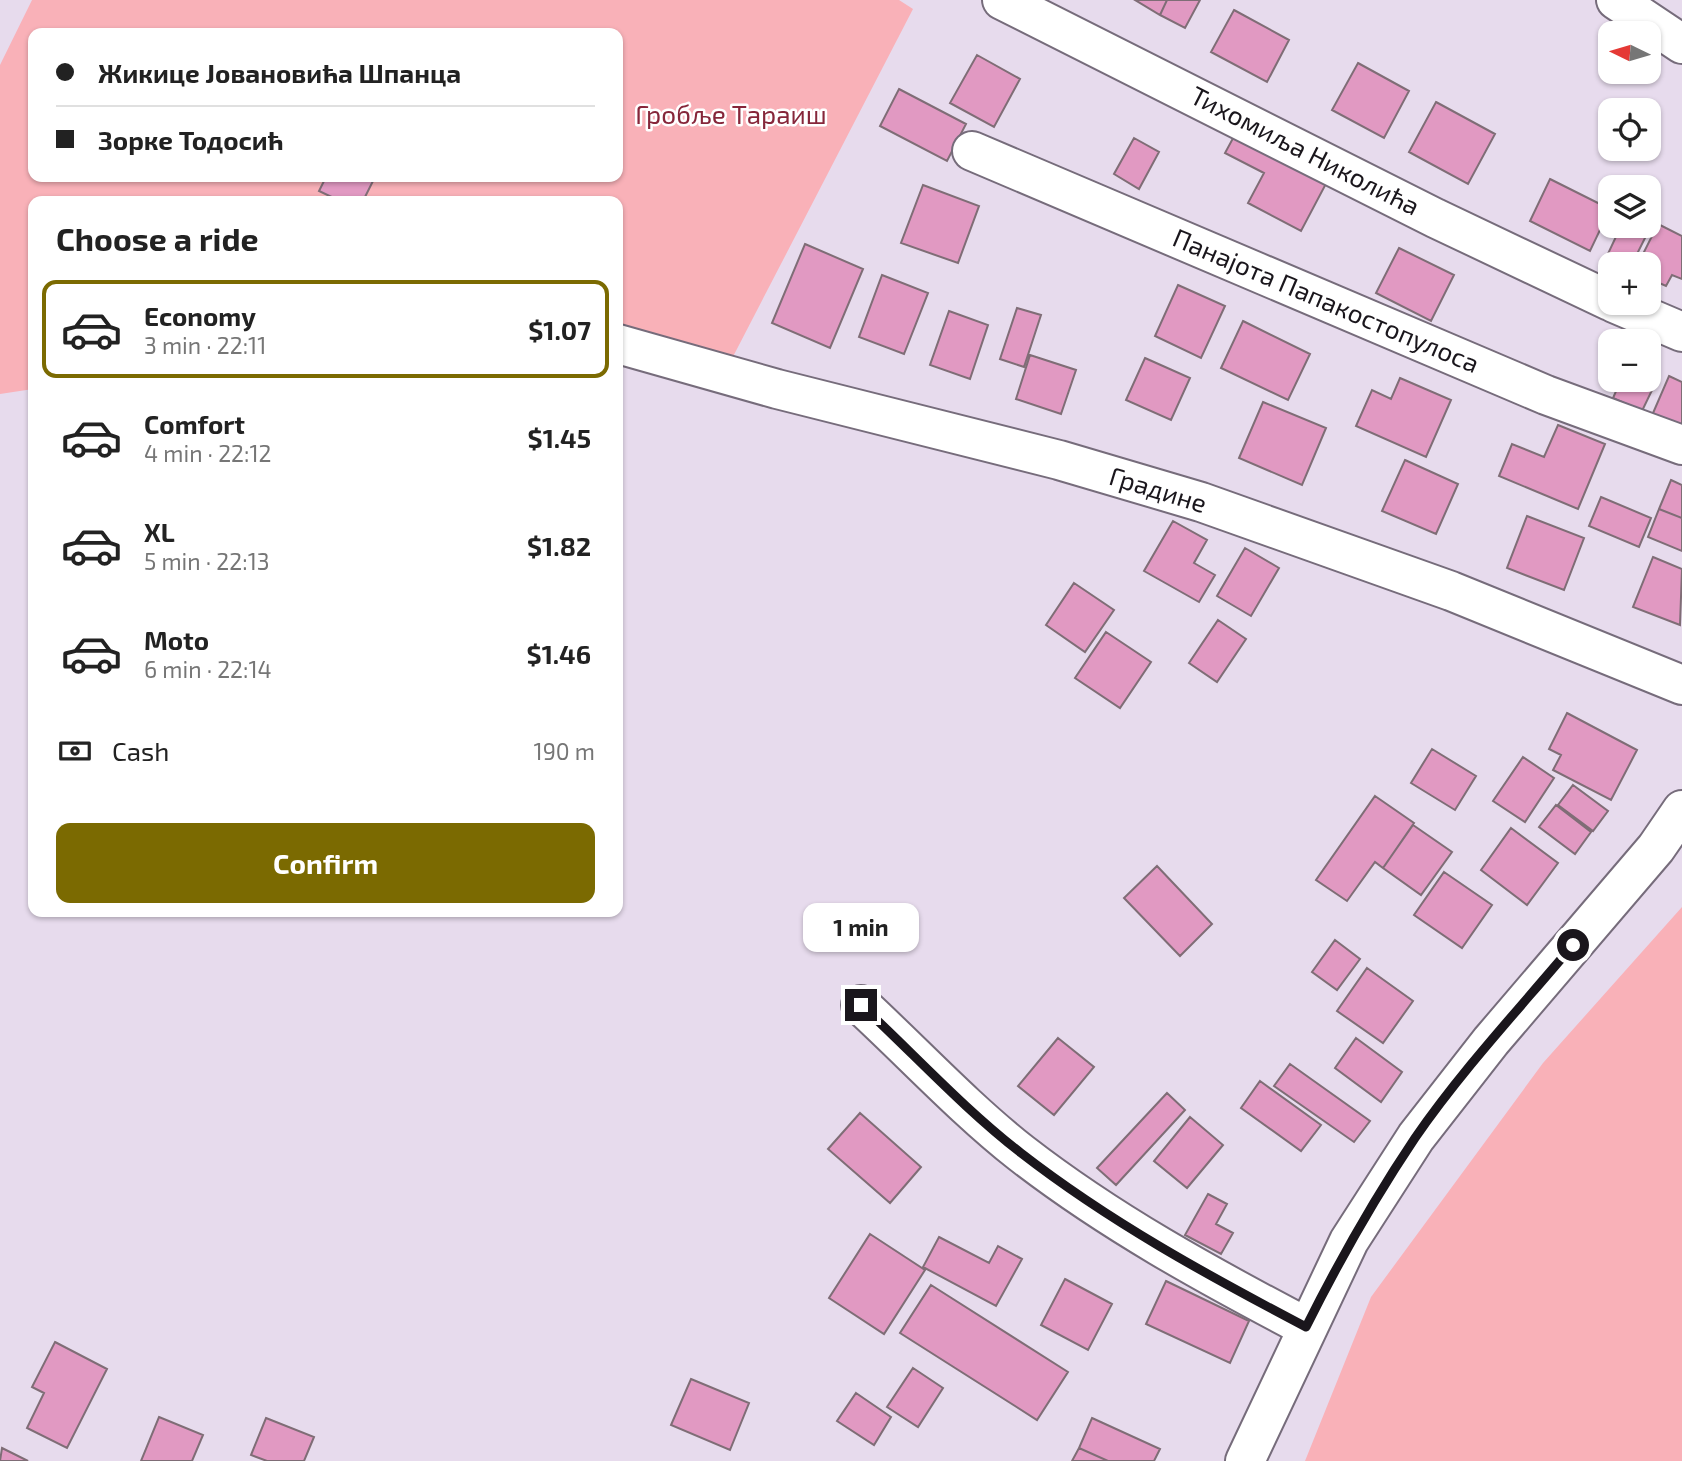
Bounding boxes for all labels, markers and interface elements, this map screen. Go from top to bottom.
north arrow [1598,21,1661,84]
map controls [1598,21,1661,392]
text: Жикице Јовановића Шпанца [98,57,461,88]
street label: Тихомиља Николића [1186,78,1425,221]
park label: Гробље Тараиш [635,98,827,129]
button: locate [1598,98,1661,161]
text: Зорке Тодосић [98,124,283,155]
button: layers [1598,175,1661,238]
text: Choose a ride [56,219,259,257]
street label: Панајота Папакостопулоса [1168,221,1484,379]
button: + [1598,252,1661,315]
icon: car [60,298,123,361]
text: Economy [144,300,256,331]
text: $1.07 [528,314,591,345]
button: − [1598,329,1661,392]
text: 3 min · 22:11 [144,331,266,359]
icon: car [60,406,123,469]
text: Comfort [144,408,245,439]
text: $1.45 [528,422,591,453]
text: 4 min · 22:12 [144,439,272,467]
street label: Градине [1106,459,1211,518]
icon: car [60,514,123,577]
text: XL [144,516,175,547]
text: $1.82 [527,530,591,561]
text: 5 min · 22:13 [144,547,270,575]
icon: car [60,622,123,685]
text: Moto [144,624,209,655]
text: $1.46 [527,638,591,669]
text: 6 min · 22:14 [144,655,272,683]
icon: cash [56,732,94,770]
text: Cash [112,735,169,766]
text: 190 m [534,737,595,765]
button: Confirm [56,823,595,903]
callout: 1 min [803,904,919,953]
text: 1 min [833,913,889,941]
route start [1557,929,1589,961]
route end [845,989,877,1021]

